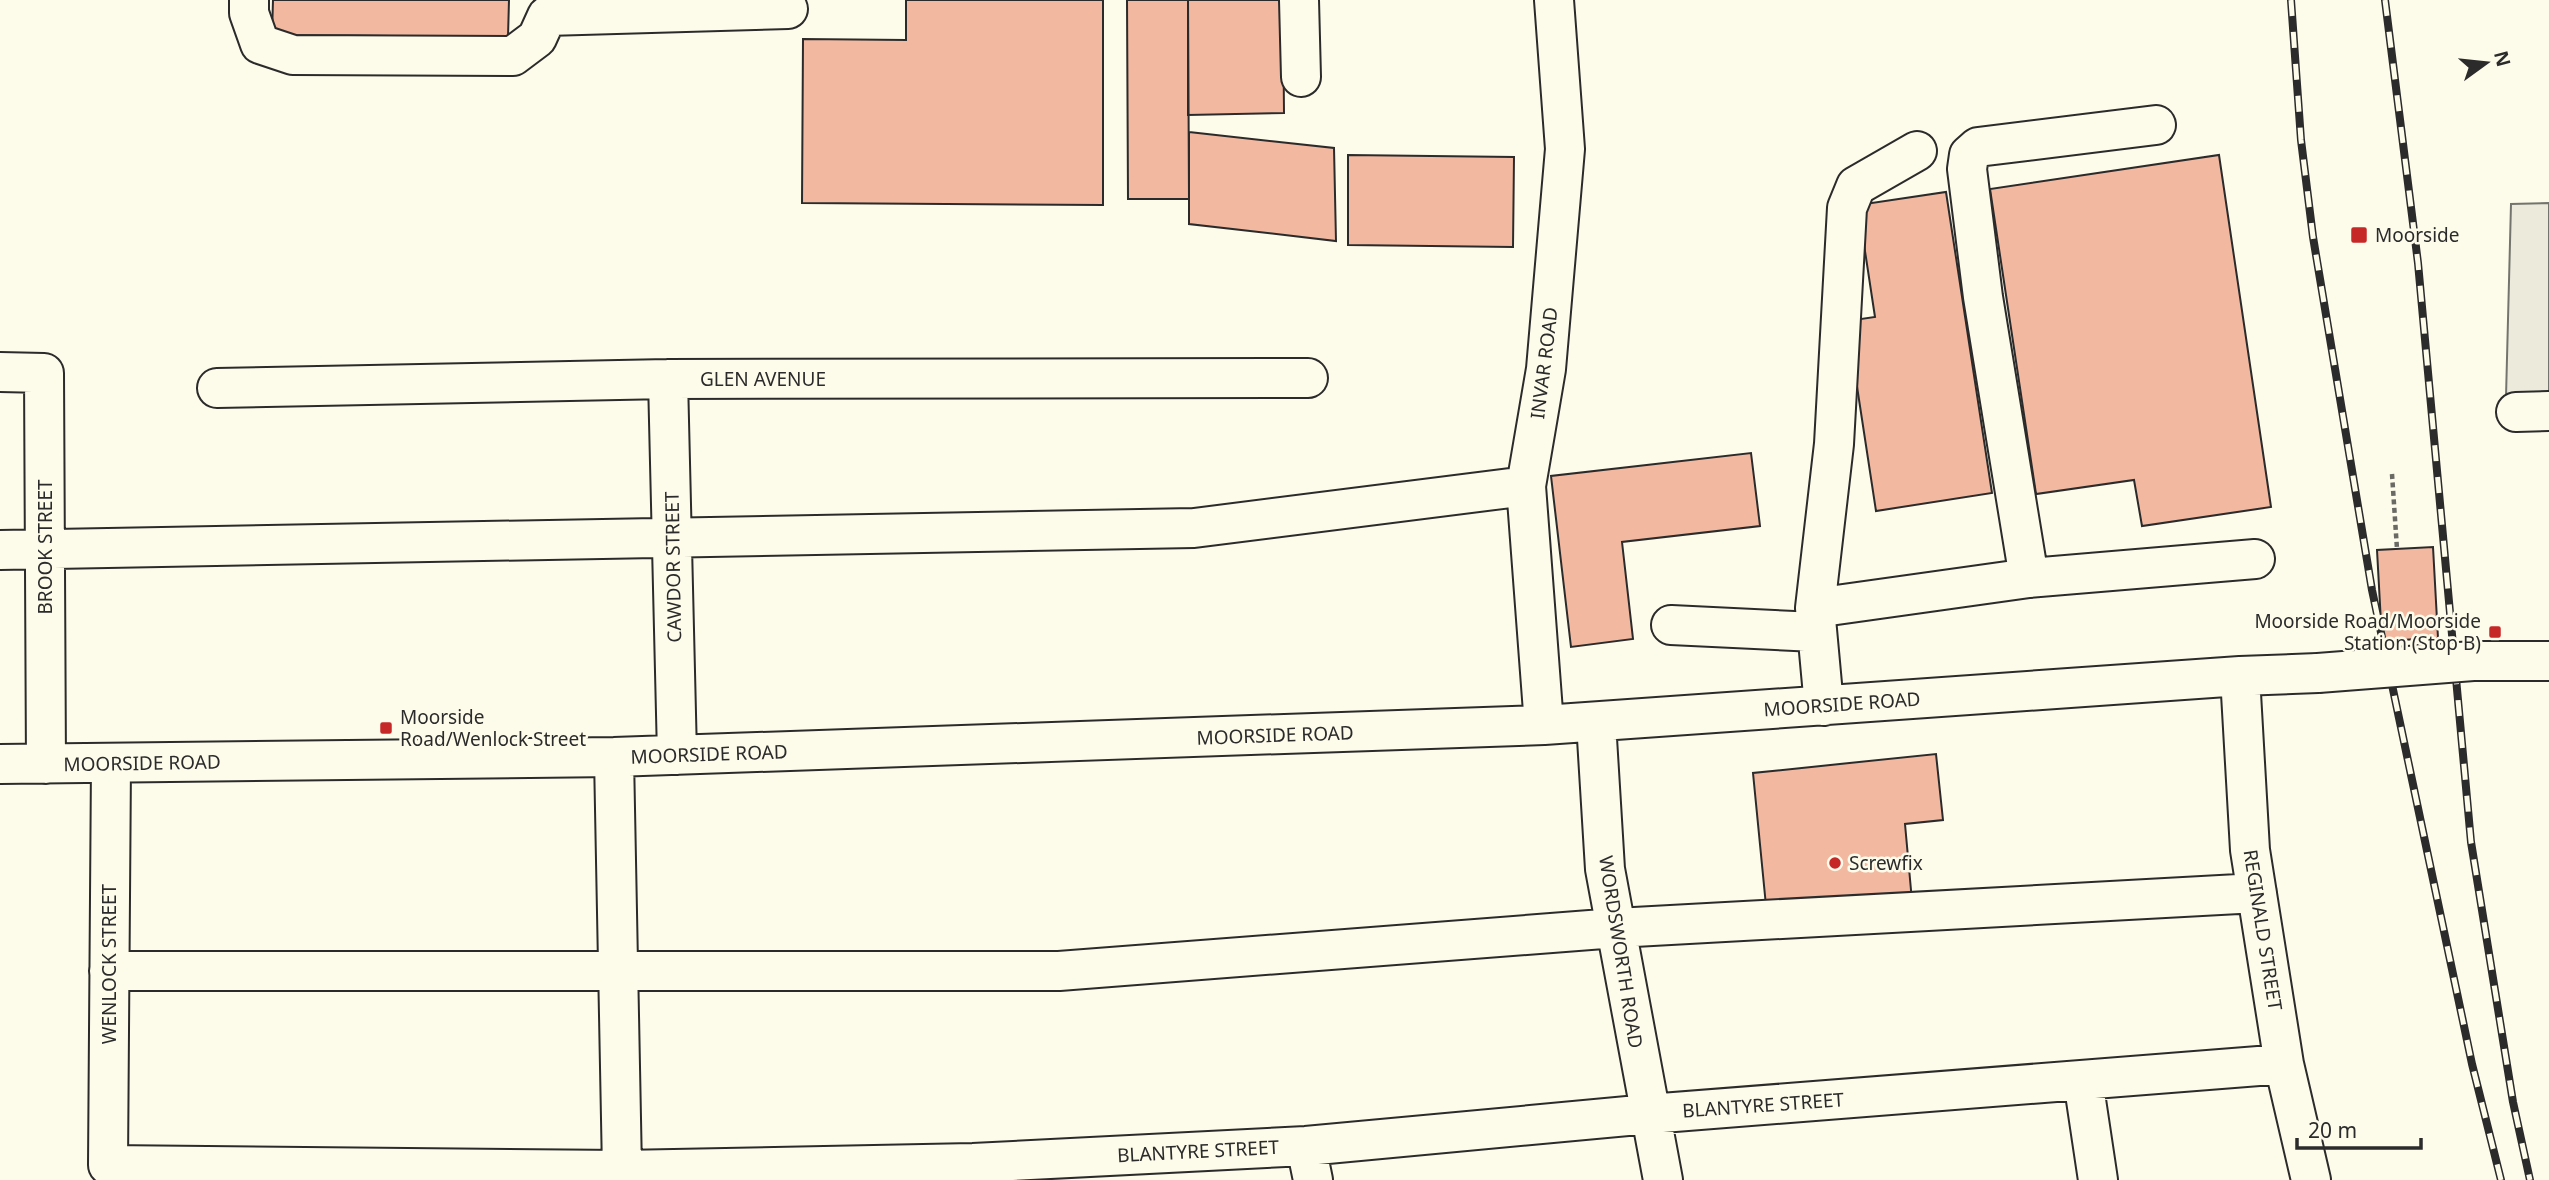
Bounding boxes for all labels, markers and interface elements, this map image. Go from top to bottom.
north arrow [2451,28,2521,98]
text: N [2488,48,2517,69]
place label: Moorside [2375,222,2459,248]
marker: Moorside [2349,225,2369,245]
street label: INVAR ROAD [1524,305,1564,421]
street label: GLEN AVENUE [700,366,826,392]
street label: BROOK STREET [32,479,58,615]
street label: CAWDOR STREET [659,491,687,643]
place label: Moorside Road/Moorside Station (Stop B) [2254,608,2481,656]
marker: Moorside Road/Moorside Station (Stop B) [2487,624,2503,640]
street label: MOORSIDE ROAD [1763,686,1921,722]
place label: Moorside Road/Wenlock Street [400,704,586,752]
street label: MOORSIDE ROAD [1196,719,1354,751]
marker: Moorside Road/Wenlock Street [378,720,394,736]
street label: MOORSIDE ROAD [630,738,788,770]
street label: MOORSIDE ROAD [63,749,221,777]
street label: REGINALD STREET [2237,848,2289,1013]
place label: Screwfix [1849,850,1923,876]
street label: WORDSWORTH ROAD [1593,854,1649,1050]
marker: Screwfix [1827,855,1843,871]
street label: WENLOCK STREET [96,883,122,1044]
street label: BLANTYRE STREET [1681,1086,1845,1124]
scale bar [2297,1106,2421,1150]
text: 20 m [2308,1116,2357,1144]
street label: BLANTYRE STREET [1116,1134,1280,1168]

